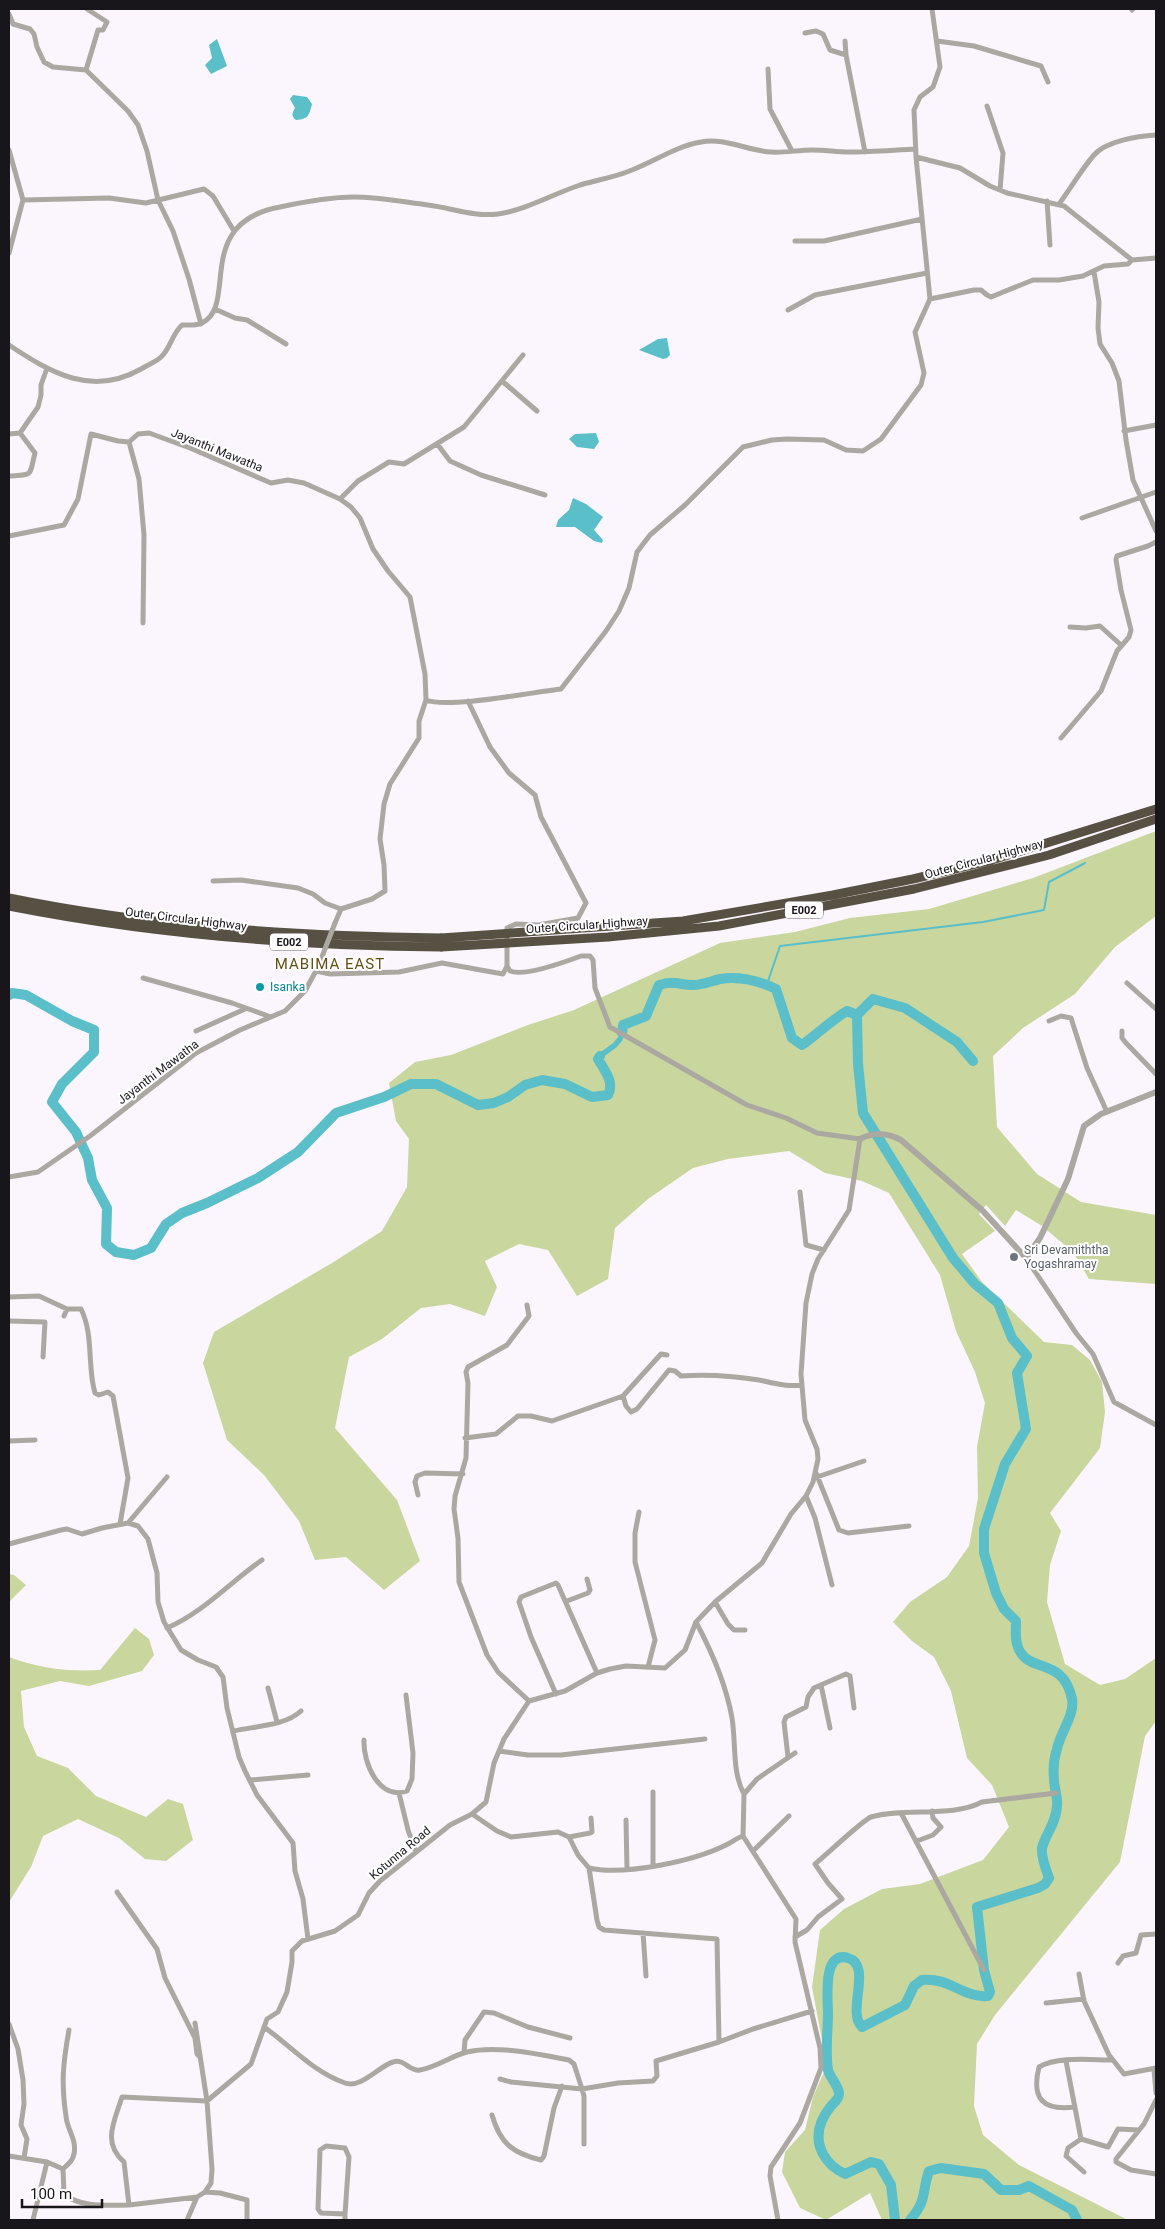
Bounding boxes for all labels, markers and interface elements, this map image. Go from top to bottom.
street label: Jayanthi Mawatha [169,425,265,475]
street label: Outer Circular Highway [923,836,1045,882]
road number: E002 [785,902,823,918]
street label: Outer Circular Highway [124,905,248,933]
street label: Outer Circular Highway [526,914,649,936]
road number: E002 [270,934,308,950]
district label: MABIMA EAST [275,955,385,973]
place label: Isanka [270,980,305,994]
marker: Isanka [254,981,266,993]
street label: Jayanthi Mawatha [115,1037,201,1107]
place label: Sri Devamiththa Yogashramay [1024,1243,1109,1271]
marker: Sri Devamiththa Yogashramay [1008,1251,1020,1263]
street label: Kotunna Road [367,1824,433,1882]
scale bar [22,2176,102,2208]
text: 100 m [30,2185,72,2203]

